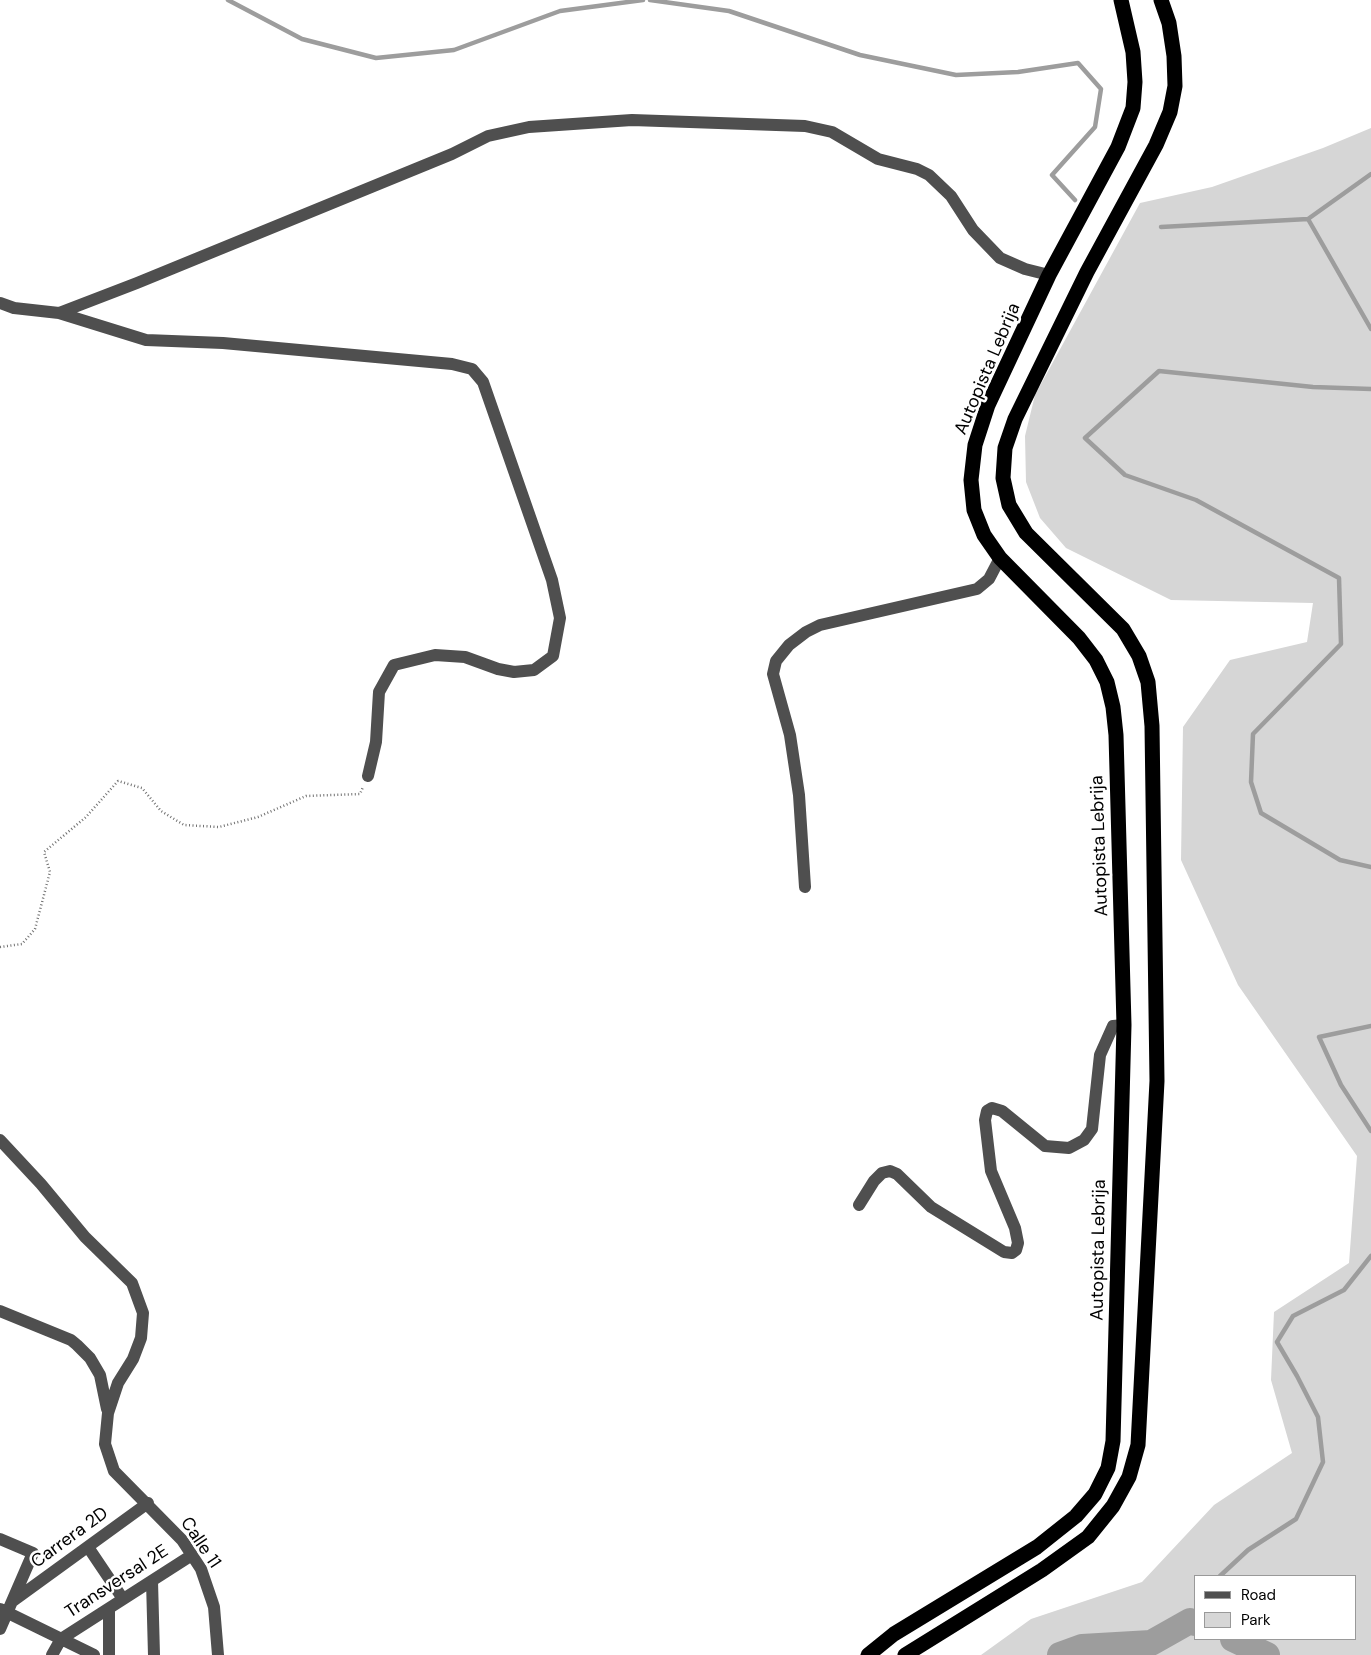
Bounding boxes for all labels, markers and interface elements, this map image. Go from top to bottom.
street label: Autopista Lebrija [950,300,1026,438]
street label: Autopista Lebrija [1087,775,1113,917]
street label: Autopista Lebrija [1087,1179,1111,1321]
street label: Carrera 2D [27,1503,113,1573]
street label: Calle 11 [175,1513,225,1573]
street label: Transversal 2E [61,1541,173,1623]
legend [1194,1575,1356,1640]
text: Road [1241,1585,1276,1605]
text: Park [1241,1610,1271,1630]

